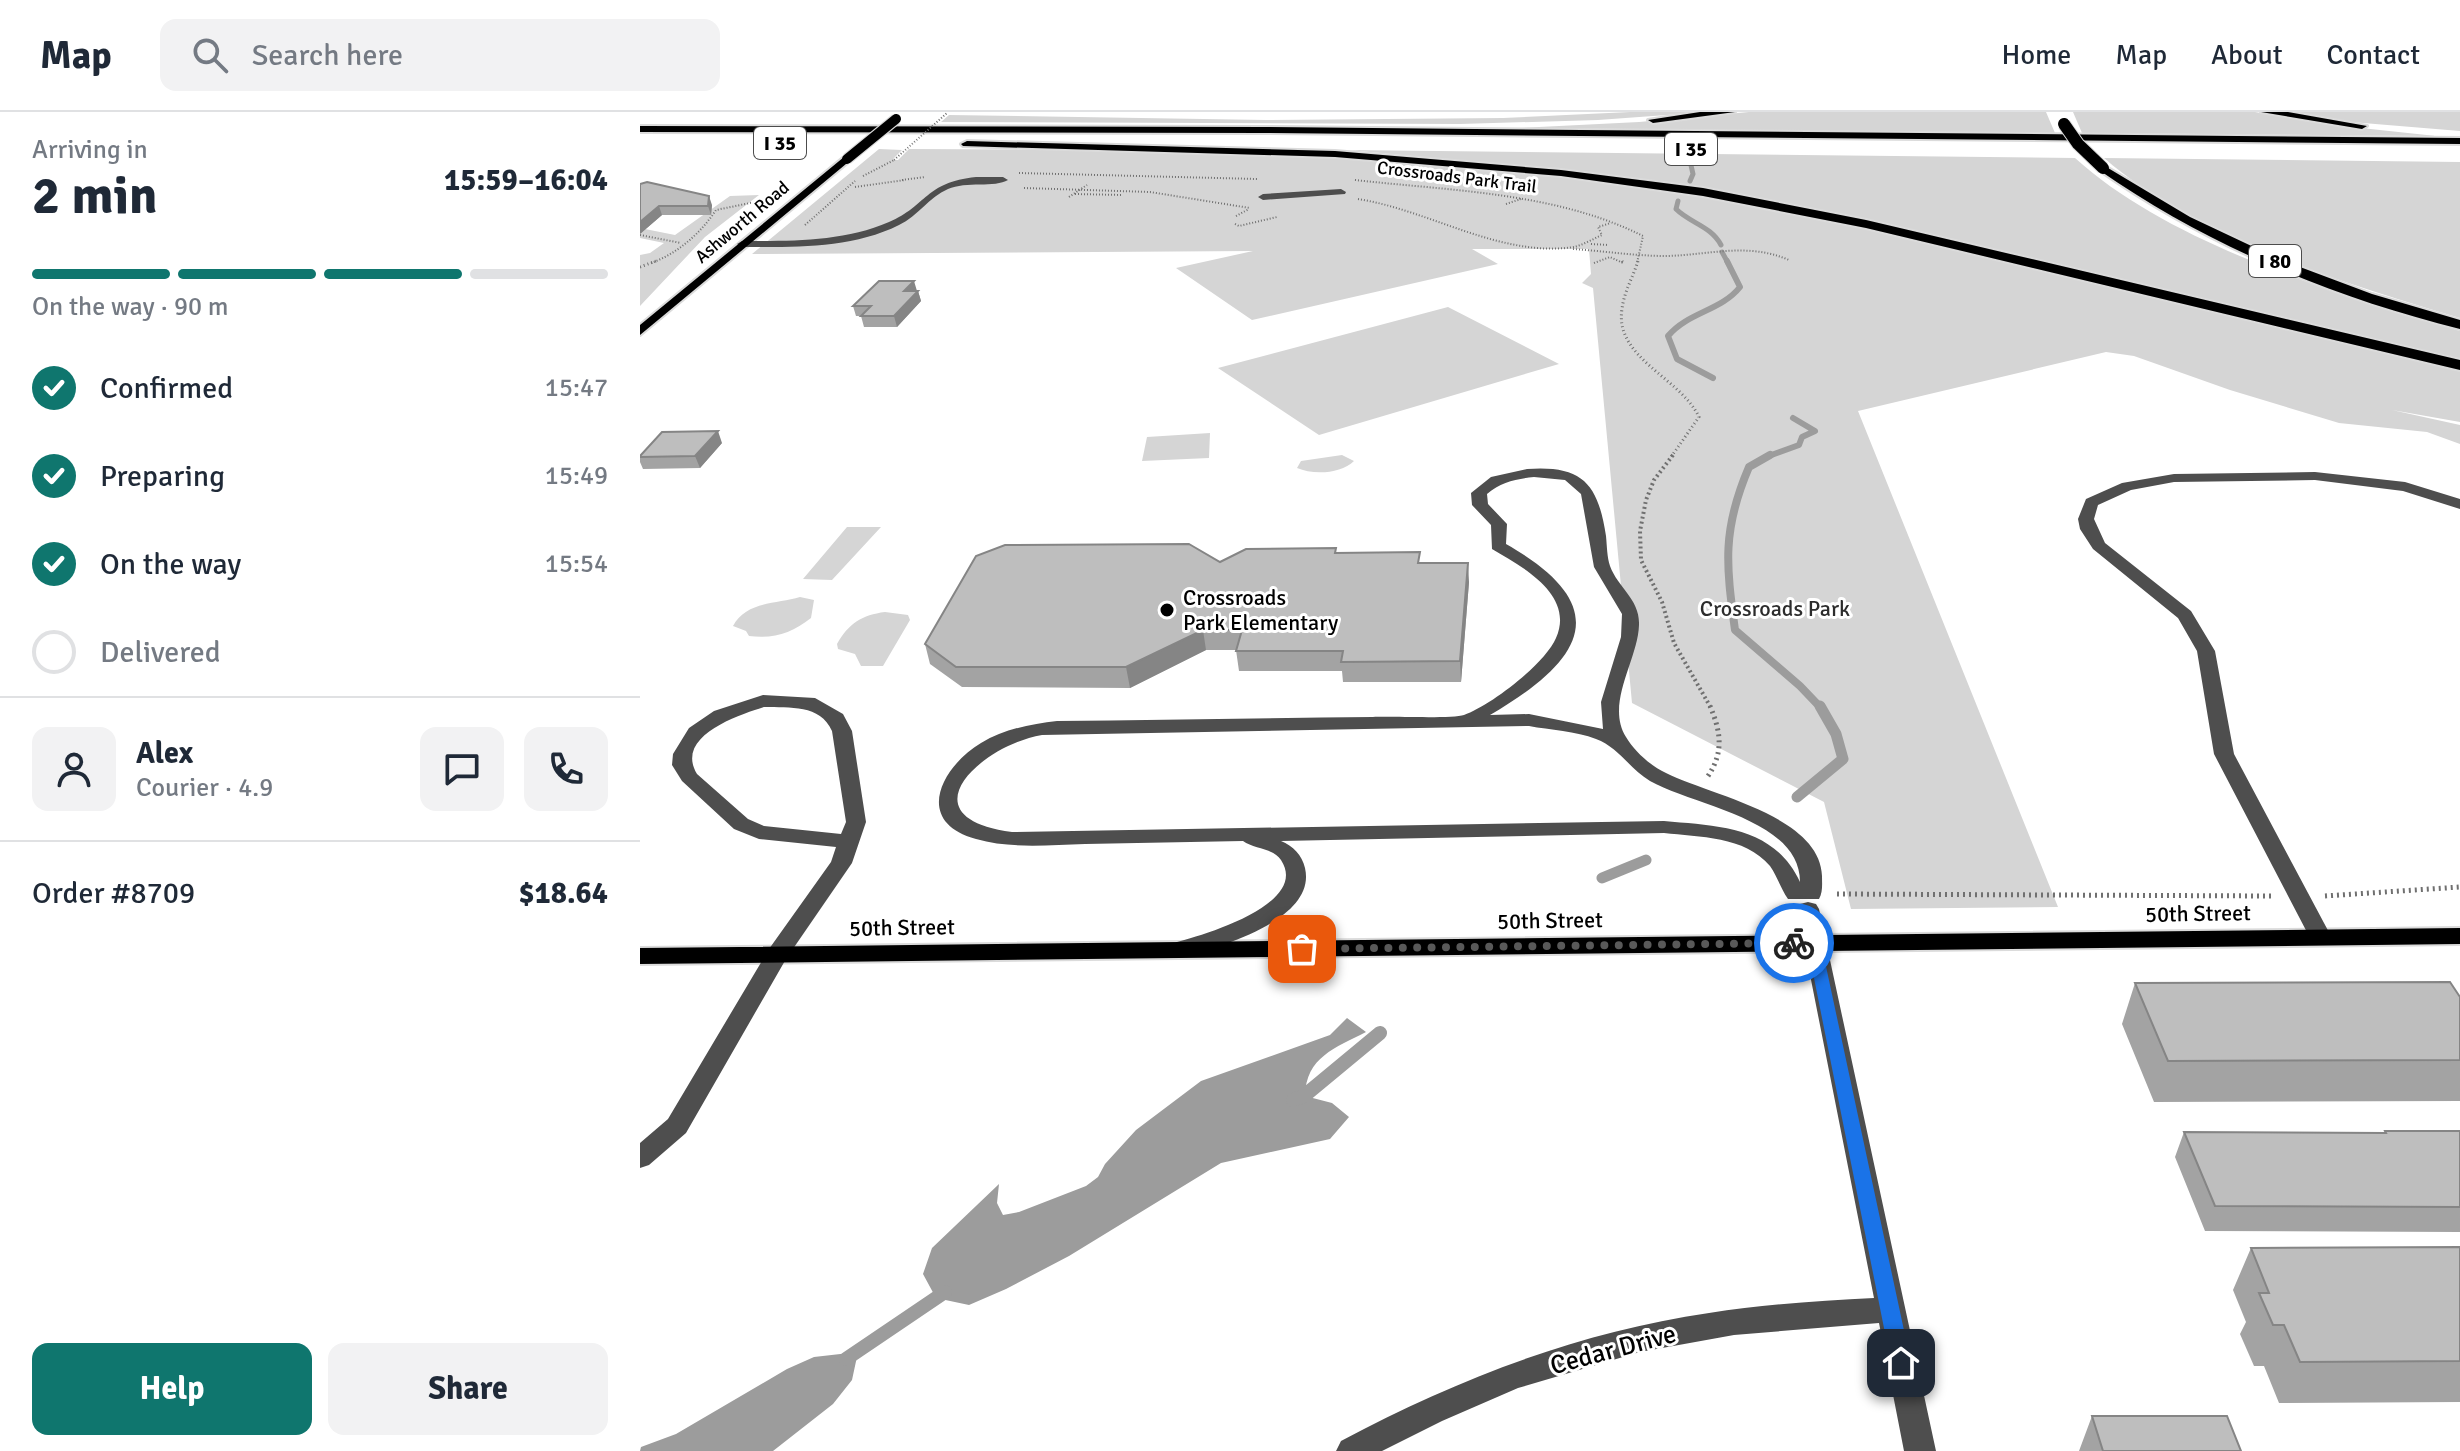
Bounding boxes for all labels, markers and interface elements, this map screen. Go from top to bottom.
search box [160,19,720,91]
text: Map [40,32,112,79]
icon: search [188,33,232,77]
text: Search here [252,37,403,74]
text: Home [2002,38,2071,72]
text: Map [2115,38,2167,72]
text: About [2211,38,2283,72]
text: Contact [2327,38,2420,72]
road number: I 35 [754,127,806,159]
road number: I 35 [1665,133,1717,165]
text: Arriving in [32,134,148,166]
street label: Crossroads Park Trail [1376,156,1538,198]
text: 15:59–16:04 [444,162,608,199]
text: 2 min [32,164,158,228]
street label: Ashworth Road [690,176,794,268]
road number: I 80 [2249,245,2301,277]
text: On the way · 90 m [32,291,228,323]
icon: check [32,366,76,410]
text: Confirmed [100,370,233,407]
text: 15:47 [545,372,608,404]
icon: check [32,454,76,498]
text: Preparing [100,458,225,495]
text: 15:49 [545,460,608,492]
icon: check [32,542,76,586]
text: On the way [100,546,241,583]
text: 15:54 [545,548,608,580]
place label: Crossroads Park Elementary [1183,584,1339,636]
park label: Crossroads Park [1700,595,1850,622]
marker: Crossroads Park Elementary [1158,601,1176,619]
text: Delivered [100,634,221,671]
button: person [32,727,116,811]
button: chat [420,727,504,811]
button: phone [524,727,608,811]
text: Alex [136,735,193,772]
text: Courier · 4.9 [136,772,273,804]
text: Order #8709 [32,875,195,912]
text: $18.64 [518,875,608,912]
street label: 50th Street [2145,899,2251,928]
courier [1754,903,1834,983]
street label: 50th Street [1497,906,1603,935]
street label: 50th Street [849,913,955,942]
pin [1268,915,1336,983]
icon: bike [1772,921,1816,965]
icon: bag [1280,927,1324,971]
street label: Cedar Drive [1547,1318,1680,1382]
pin [1867,1329,1935,1397]
icon: home [1879,1341,1923,1385]
button: Help [32,1343,312,1435]
button: Share [328,1343,608,1435]

